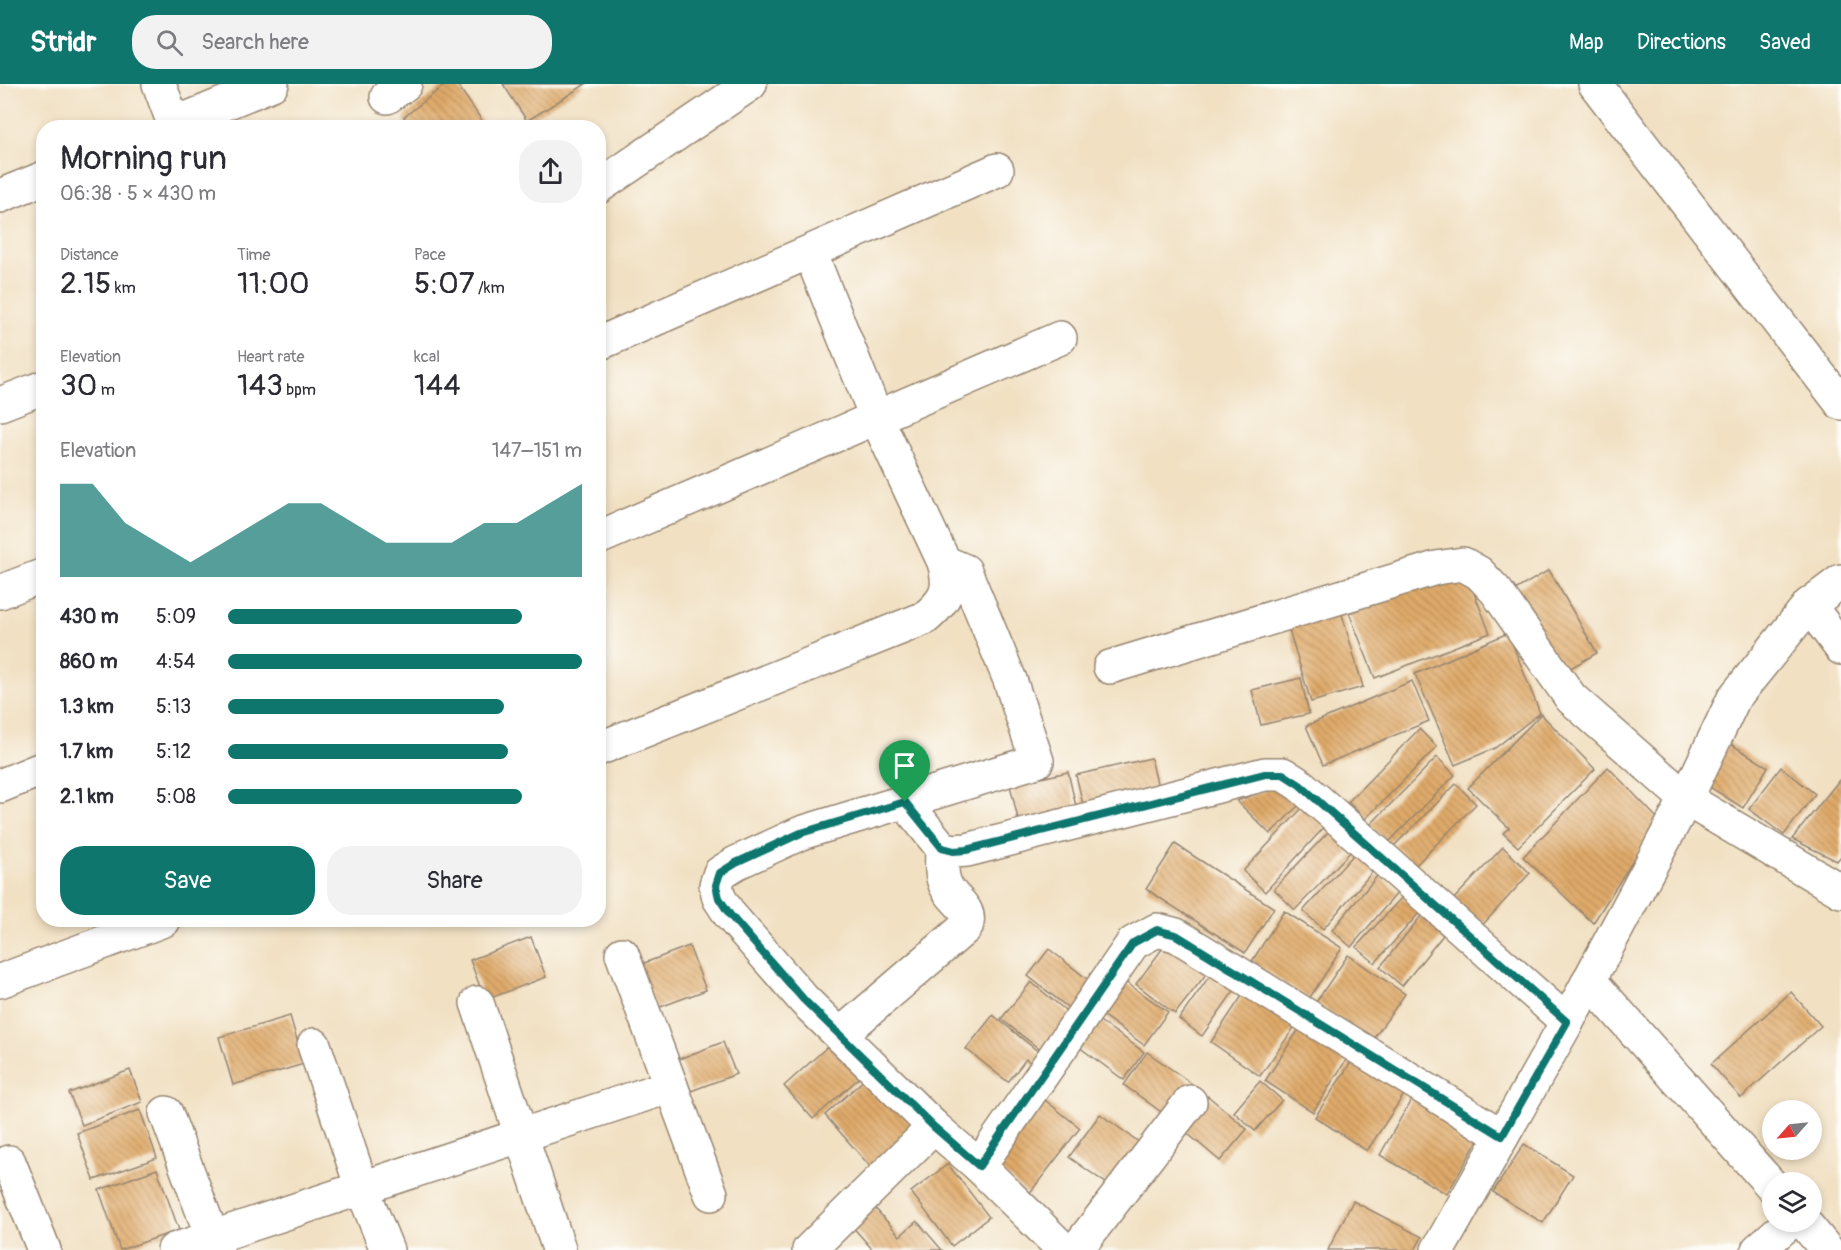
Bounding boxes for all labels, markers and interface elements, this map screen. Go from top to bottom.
search box [132,15,552,69]
text: Stridr [30,25,96,60]
icon: search [153,26,186,59]
text: Search here [201,28,309,56]
text: Map [1569,29,1604,56]
text: Directions [1637,29,1726,56]
text: Saved [1759,29,1811,56]
text: Morning run [60,138,227,179]
button: share [519,140,582,203]
text: 06:38 · 5 × 430 m [60,181,216,206]
text: Distance [60,245,119,265]
text: Time [237,245,270,265]
text: Pace [414,245,446,265]
text: 2.15 [60,265,111,302]
text: 11:00 [237,265,309,302]
text: 5:07 [414,265,475,302]
text: km [111,278,136,298]
text: /km [475,278,505,298]
text: Elevation [60,347,121,367]
text: Heart rate [237,347,304,367]
text: kcal [414,347,440,367]
text: 30 [60,367,97,404]
text: 143 [237,367,283,404]
text: 144 [414,367,461,404]
text: m [97,380,115,400]
text: bpm [283,380,316,400]
text: Elevation [60,438,136,463]
text: 147–151 m [492,438,582,463]
text: 430 m [60,604,119,629]
text: 5:09 [156,604,196,629]
text: 860 m [60,649,117,674]
text: 4:54 [156,649,195,674]
text: 1.3 km [60,694,114,719]
text: 5:13 [156,694,191,719]
text: 1.7 km [60,739,113,764]
text: 5:12 [156,739,191,764]
pin [879,740,930,802]
icon: arrive [888,749,921,782]
text: 2.1 km [60,784,114,809]
text: 5:08 [156,784,196,809]
button: Save [60,846,315,915]
button: Share [327,846,582,915]
north arrow [1762,1100,1822,1160]
map controls [1762,1100,1822,1232]
button: layers [1762,1172,1822,1232]

